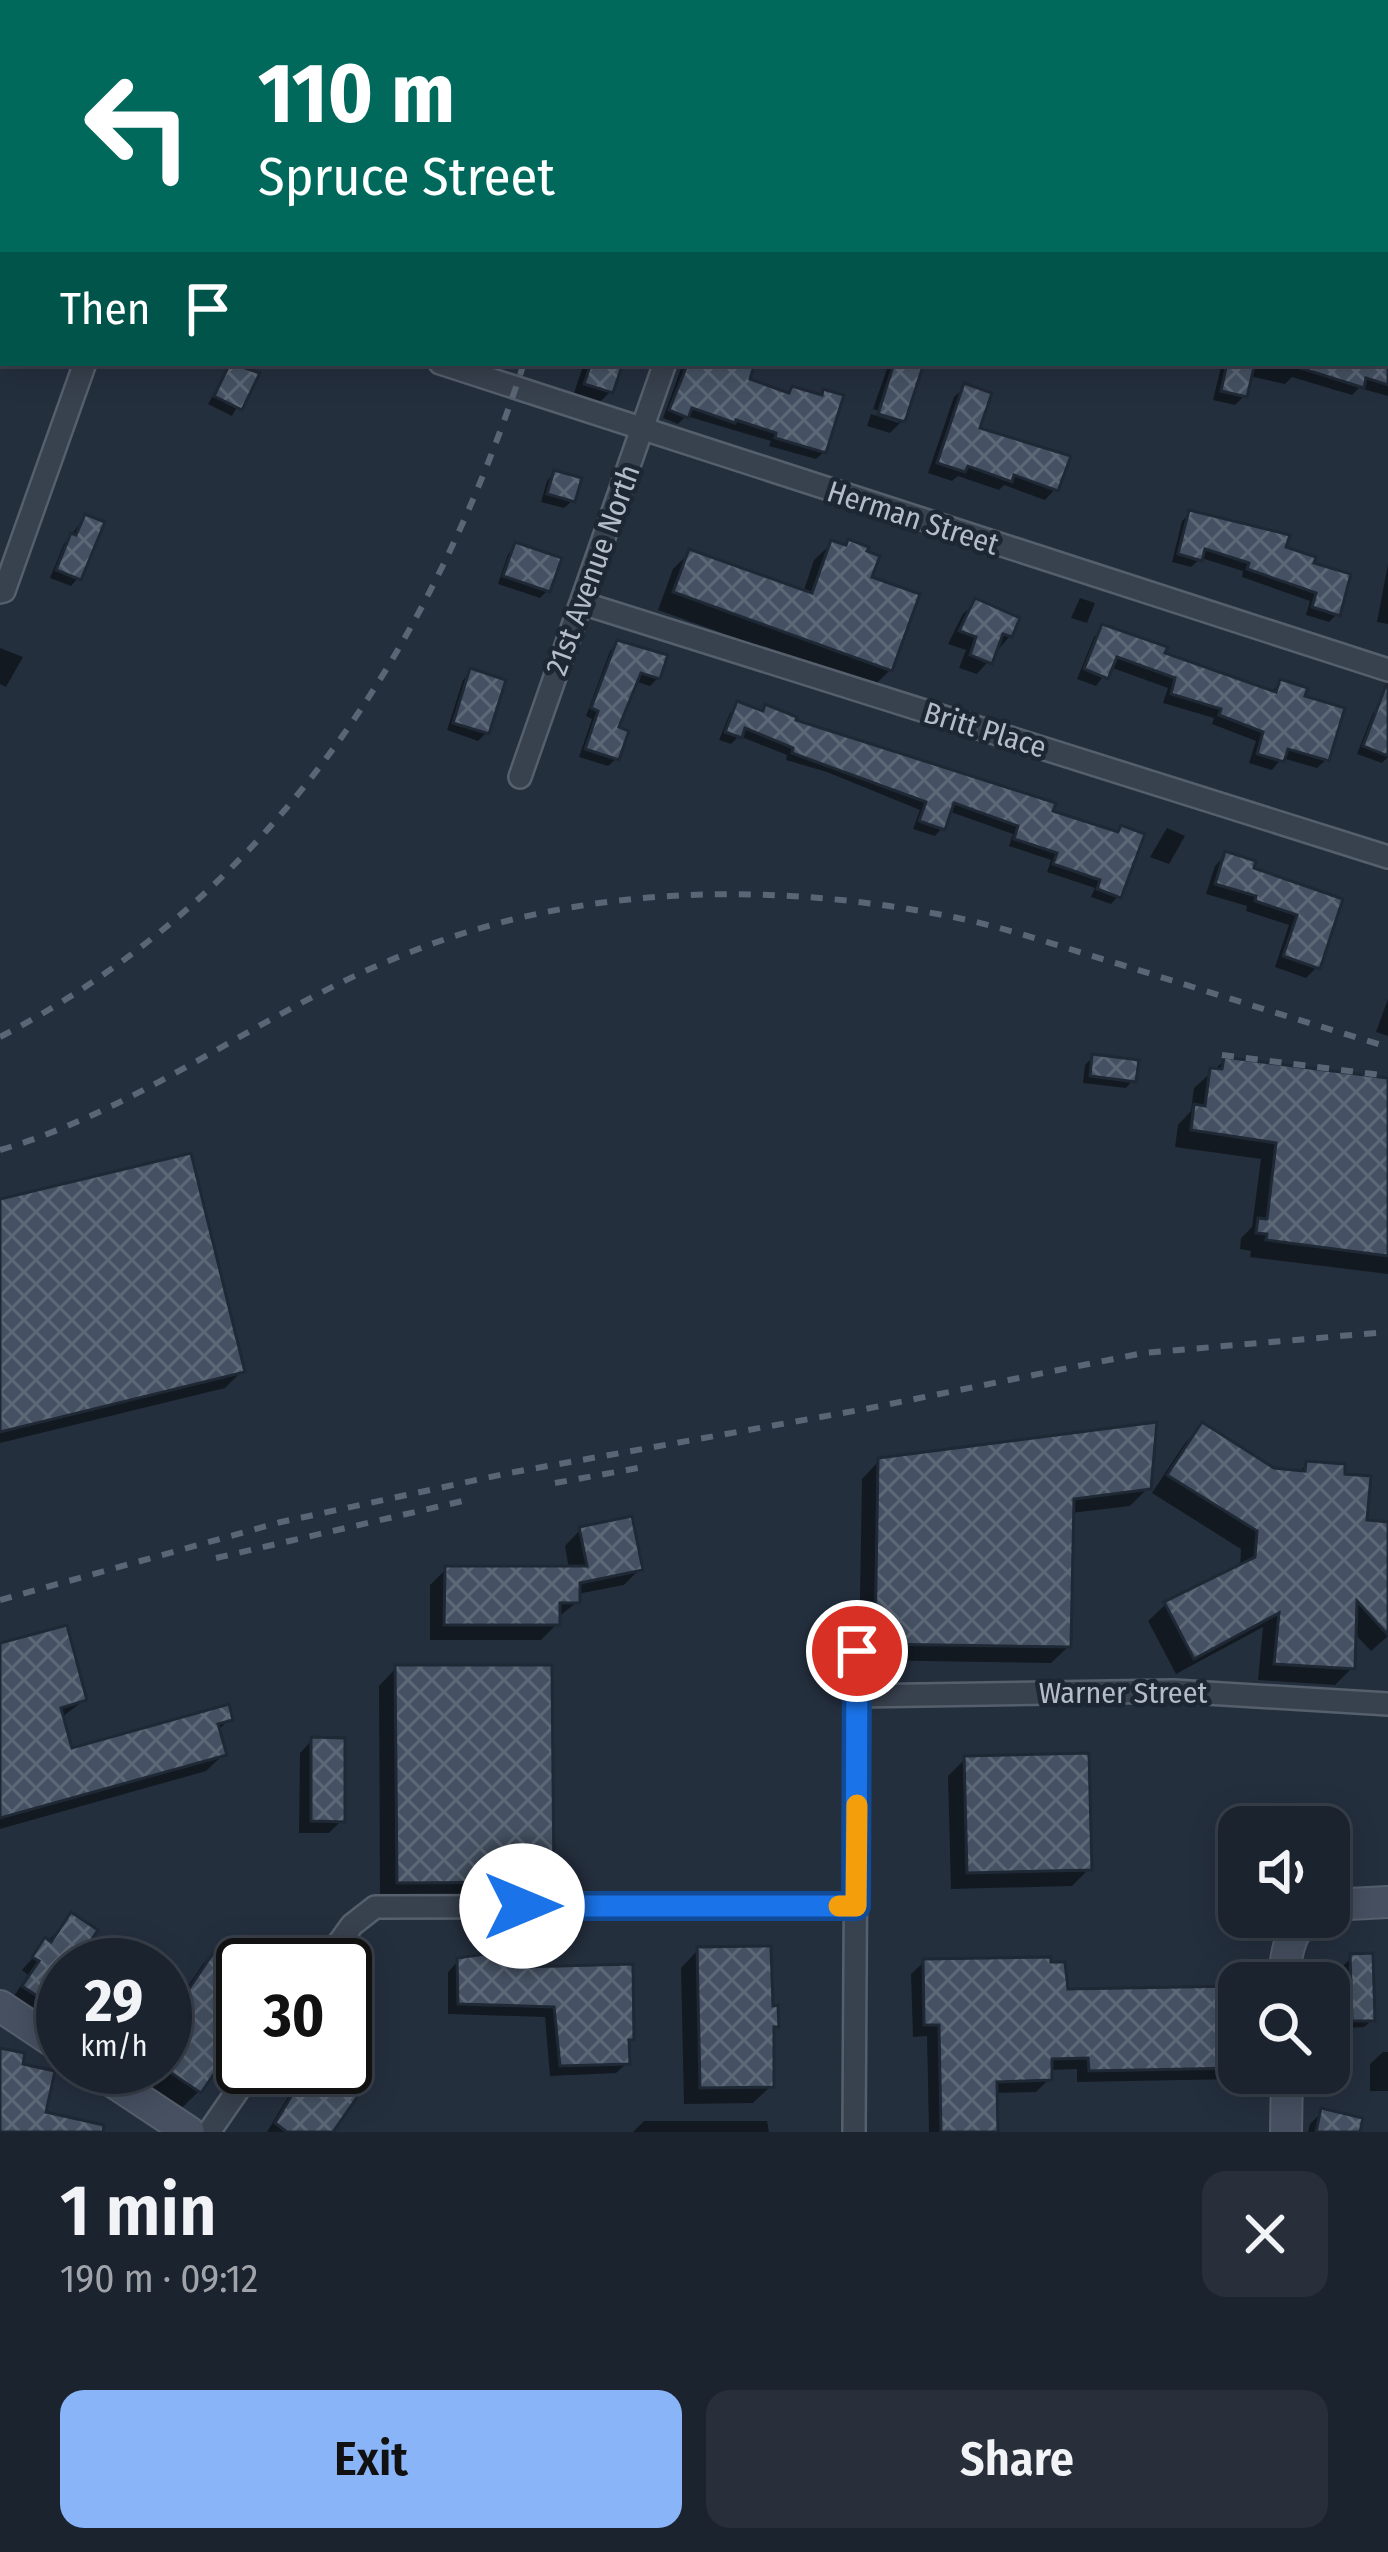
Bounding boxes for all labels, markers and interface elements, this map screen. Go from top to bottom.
text: 110 m [258,43,455,144]
icon: left [60,48,216,204]
text: Spruce Street [258,145,555,209]
icon: arrive [175,276,241,342]
text: Then [60,282,151,336]
street label: 21st Avenue North [538,460,648,680]
street label: Herman Street [823,473,1003,563]
street label: Britt Place [919,694,1051,766]
pin [806,1600,908,1702]
icon: arrive [824,1618,890,1684]
street label: Warner Street [1039,1675,1208,1711]
map controls [1218,1806,1350,2094]
button: sound [1218,1806,1350,1938]
position arrow [459,1843,585,1969]
speed limit sign: 30 [216,1938,372,2094]
button: search [1218,1962,1350,2094]
text: 29 [85,1965,143,2037]
text: km/h [81,2028,147,2064]
text: 1 min [60,2168,217,2254]
button: close [1202,2171,1328,2297]
text: 190 m · 09:12 [60,2256,258,2302]
button: Exit [60,2390,682,2528]
button: Share [706,2390,1328,2528]

